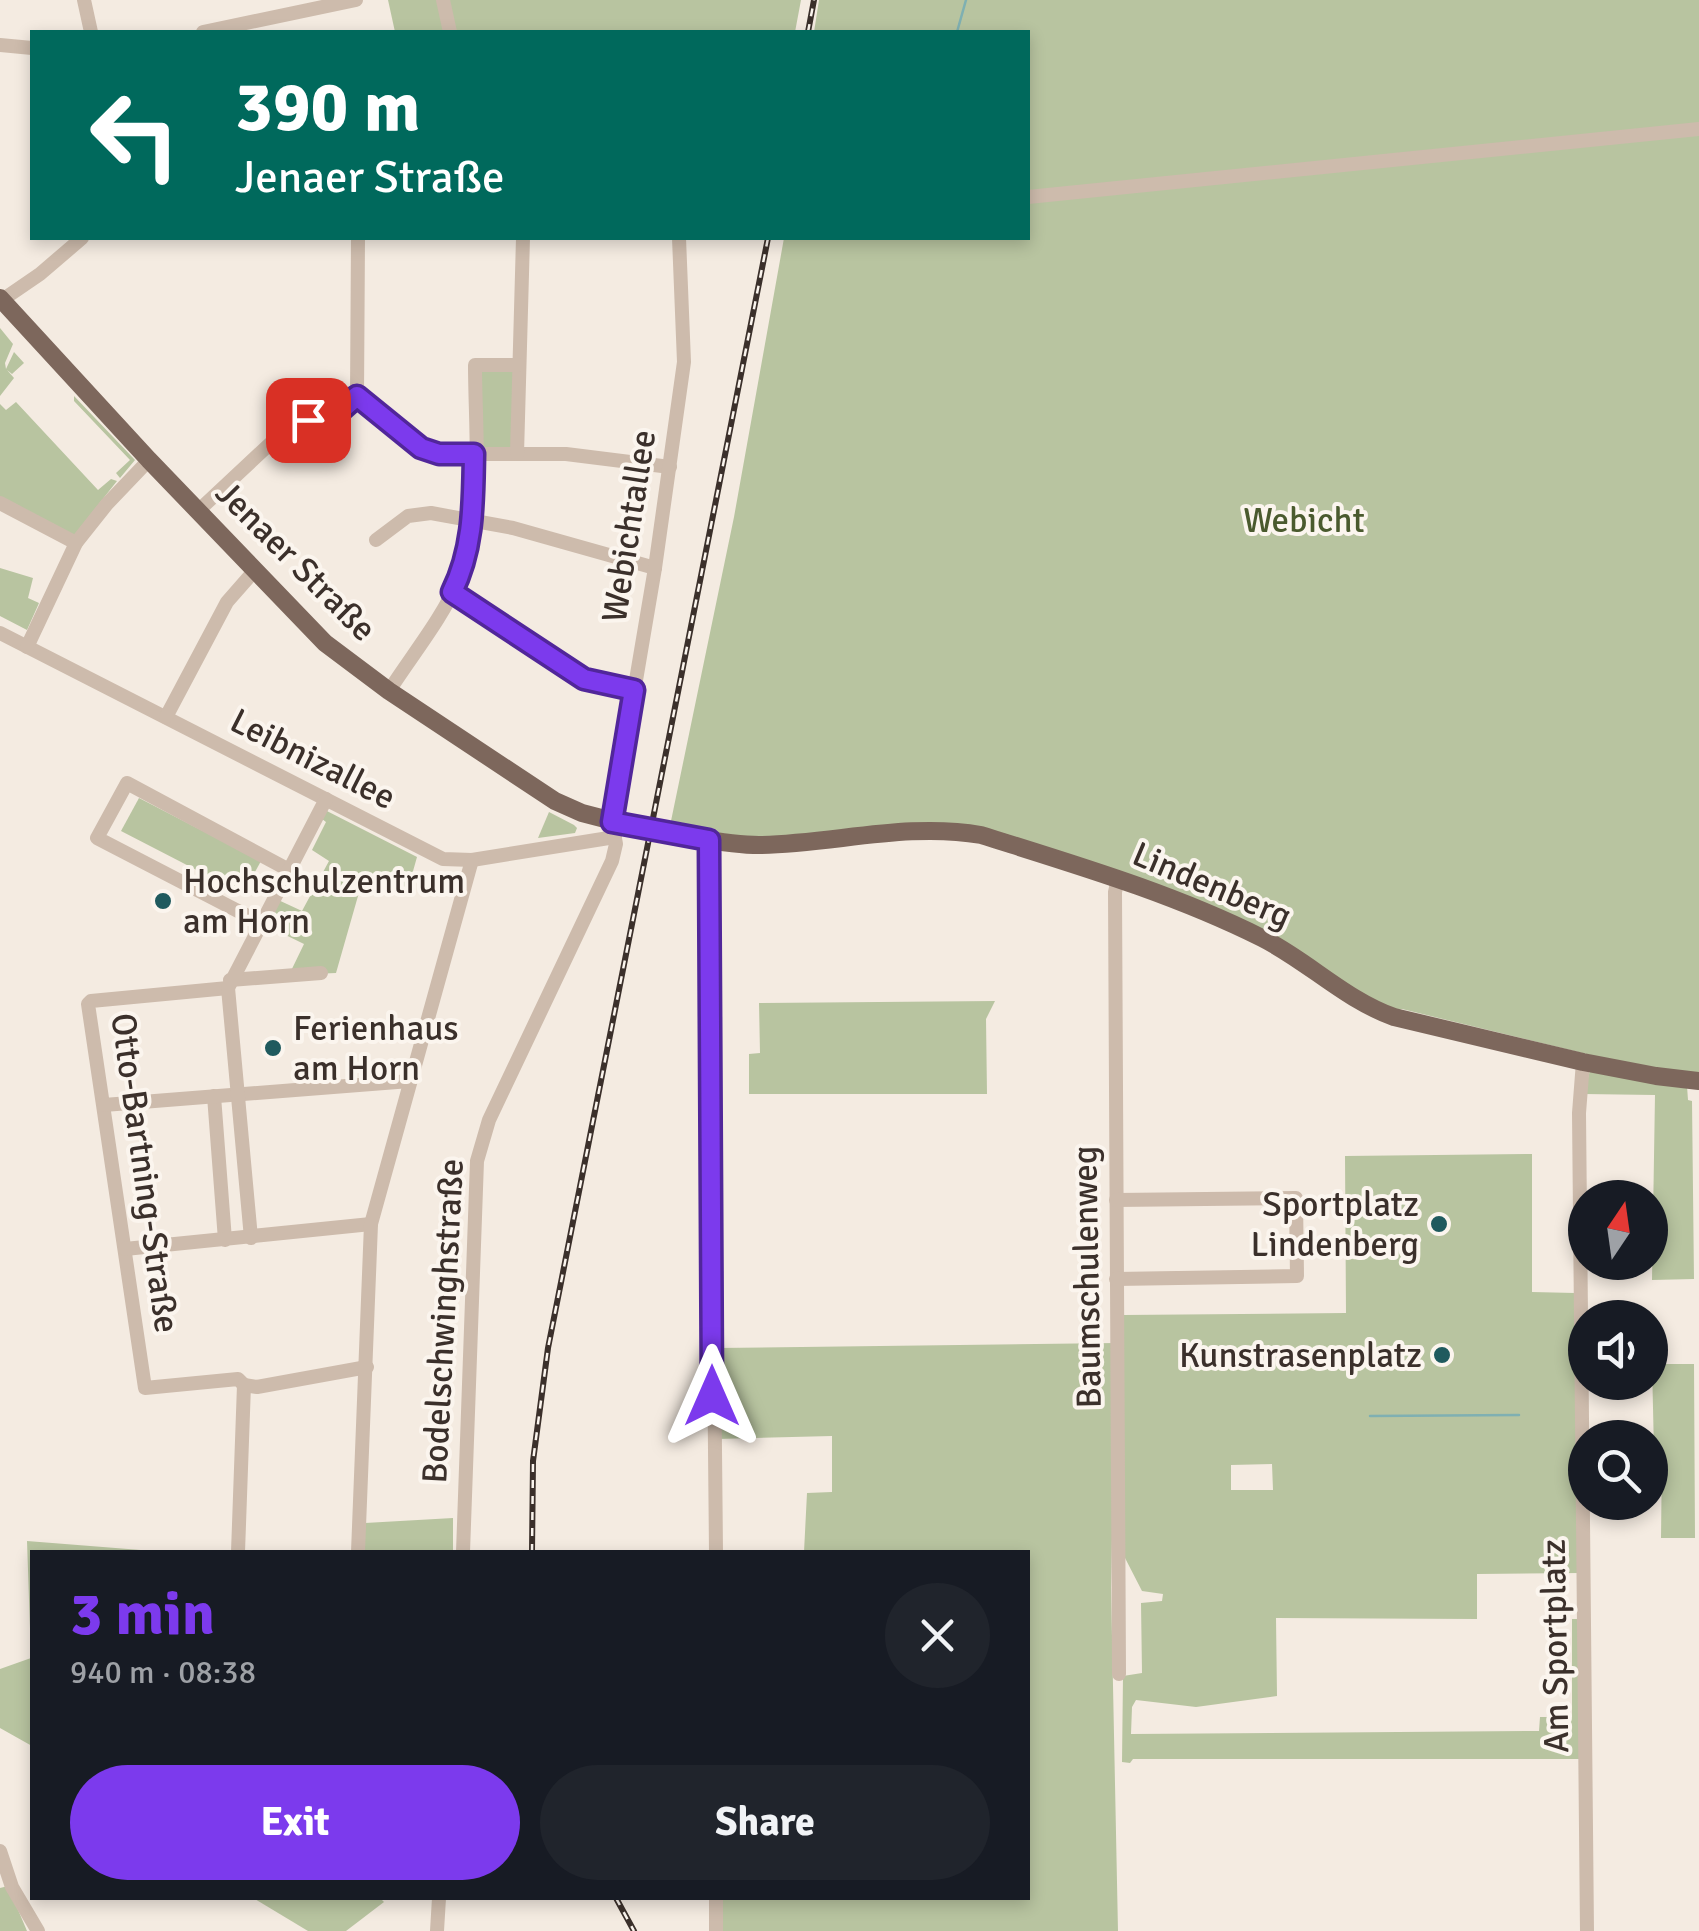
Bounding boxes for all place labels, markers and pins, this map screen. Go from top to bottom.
pin [266,378,351,463]
place label: Hochschulzentrum am Horn [183,860,465,943]
marker: Hochschulzentrum am Horn [152,890,174,912]
place label: Ferienhaus am Horn [293,1007,459,1090]
marker: Ferienhaus am Horn [262,1037,284,1059]
place label: Sportplatz Lindenberg [1251,1183,1419,1266]
marker: Sportplatz Lindenberg [1428,1213,1450,1235]
place label: Kunstrasenplatz [1179,1334,1422,1377]
marker: Kunstrasenplatz [1431,1344,1453,1366]

